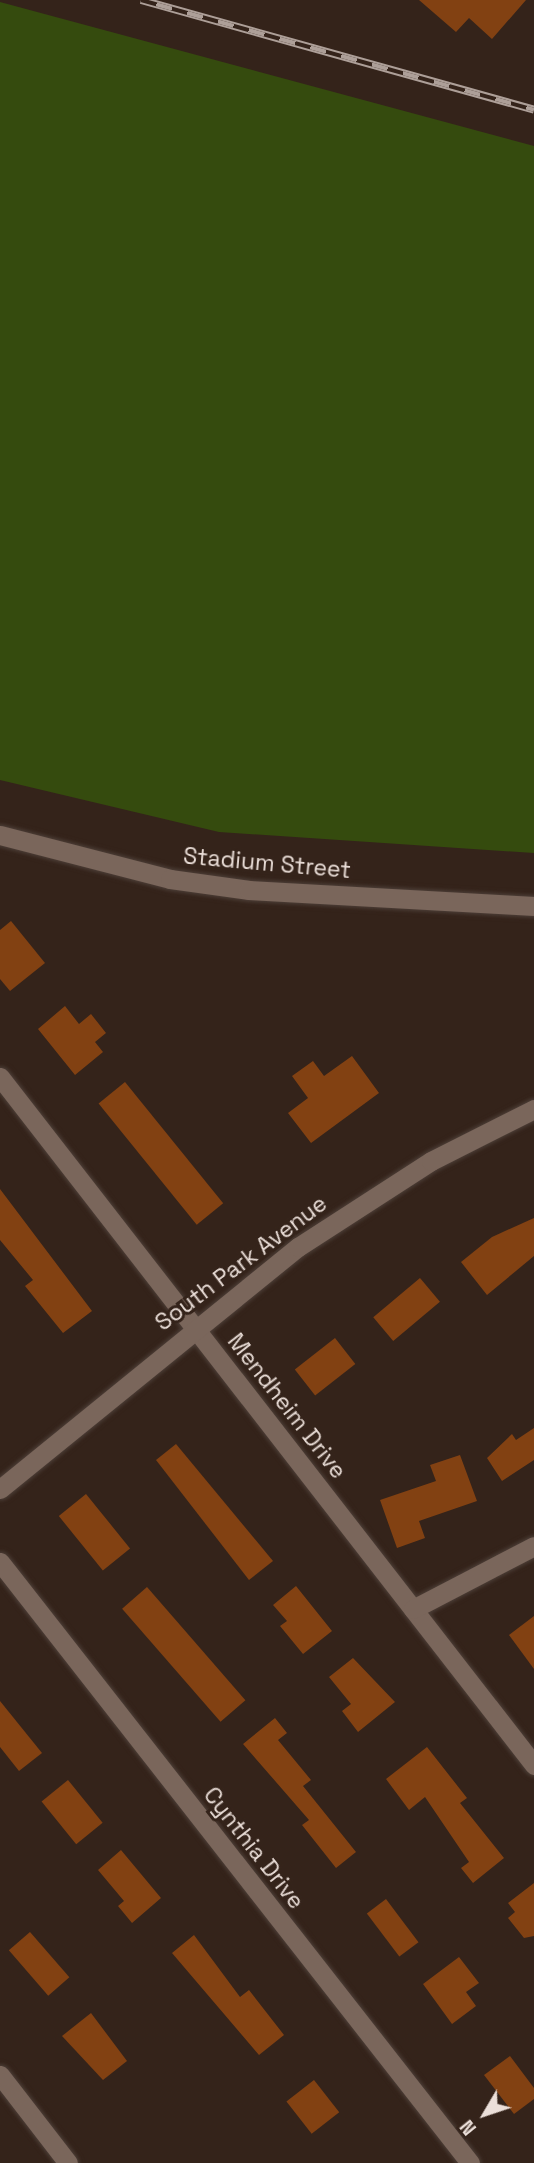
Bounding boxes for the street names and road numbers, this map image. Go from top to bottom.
street label: Stadium Street [182,842,352,884]
street label: South Park Avenue [150,1189,332,1337]
street label: Mendheim Drive [222,1328,352,1484]
street label: Cynthia Drive [198,1782,310,1914]

